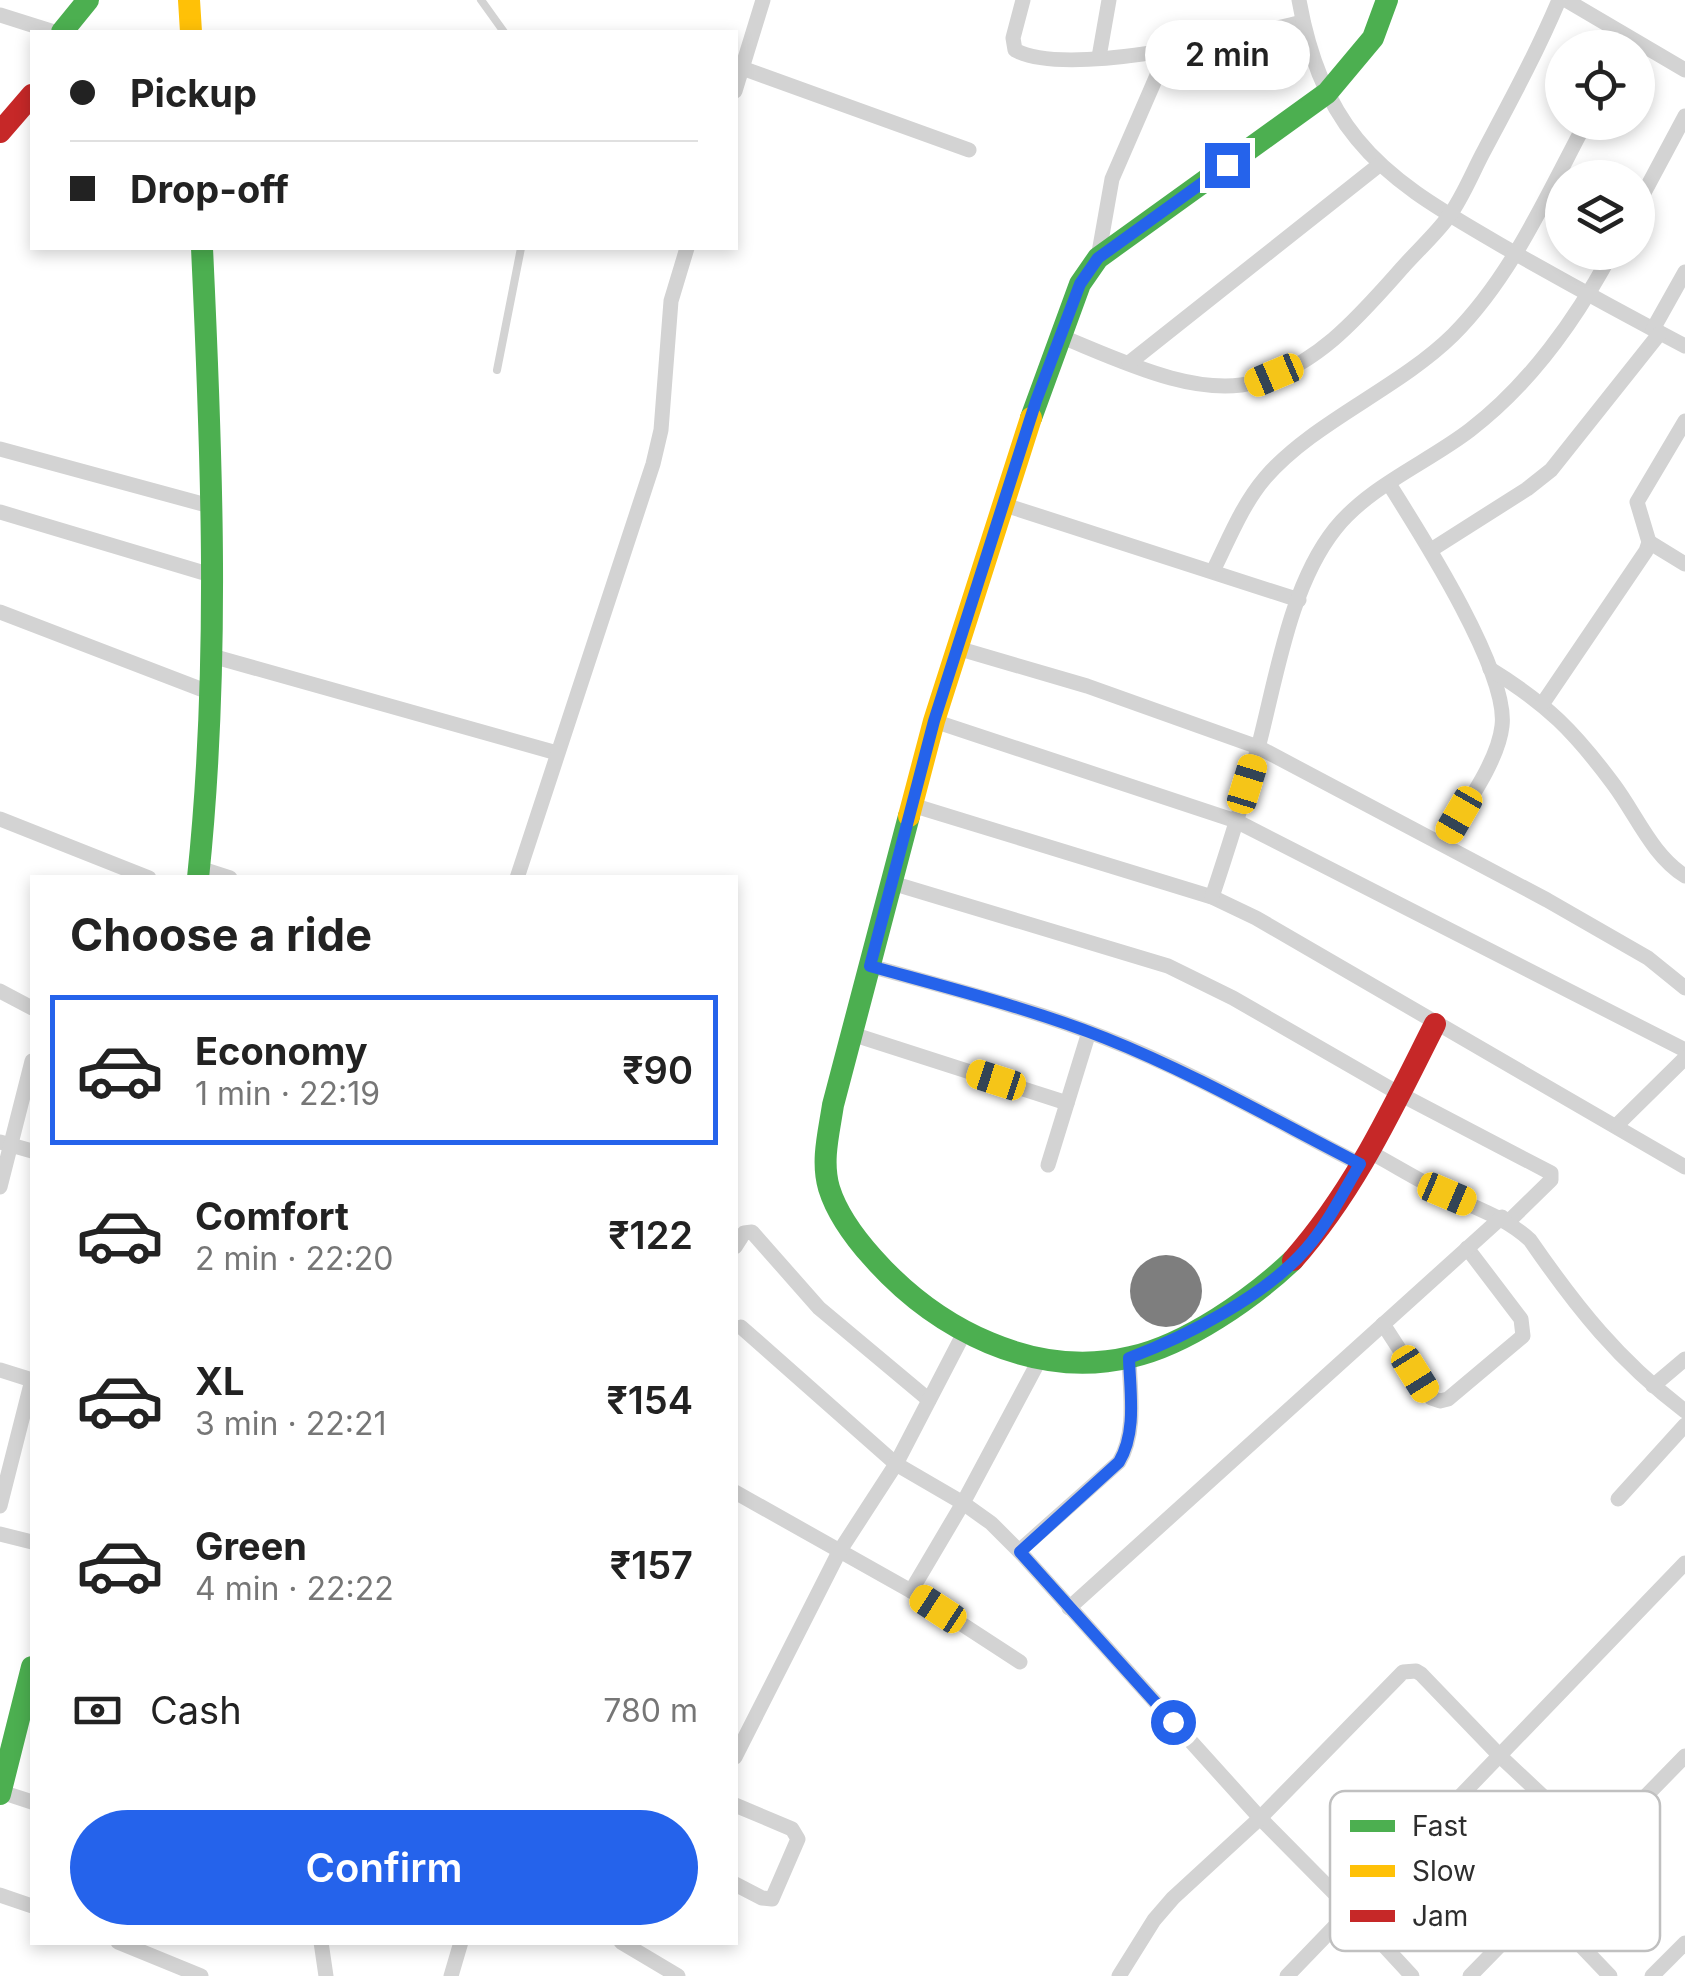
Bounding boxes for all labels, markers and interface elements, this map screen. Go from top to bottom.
callout: 2 min [1144,20,1310,90]
map controls [1545,30,1655,270]
button: locate [1545,30,1655,140]
text: 2 min [1185,35,1270,74]
text: Pickup [130,70,257,116]
route end [1205,143,1250,188]
button: layers [1545,160,1655,270]
text: Drop-off [130,166,289,212]
car [1241,349,1307,401]
car [1224,751,1270,817]
car [1431,782,1487,848]
text: Choose a ride [70,907,372,962]
icon: car [75,1025,165,1115]
text: Economy [195,1028,368,1074]
text: ₹90 [622,1047,693,1093]
car [963,1056,1029,1104]
text: 1 min · 22:19 [195,1074,380,1113]
car [1414,1168,1480,1220]
icon: car [75,1190,165,1280]
text: Comfort [195,1193,349,1239]
text: ₹122 [608,1212,693,1258]
text: 2 min · 22:20 [195,1239,393,1278]
car [1386,1341,1444,1407]
icon: car [75,1355,165,1445]
text: XL [195,1358,245,1404]
text: ₹154 [606,1377,693,1423]
text: 3 min · 22:21 [195,1404,386,1443]
icon: car [75,1520,165,1610]
text: Green [195,1523,307,1569]
text: ₹157 [610,1542,693,1588]
text: 4 min · 22:22 [195,1569,394,1608]
car [905,1580,971,1638]
icon: cash [70,1683,125,1738]
text: Cash [150,1687,242,1733]
text: 780 m [603,1691,698,1730]
route start [1151,1700,1196,1745]
legend [1330,1791,1660,1951]
text: Fast [1412,1809,1468,1843]
button: Confirm [70,1810,698,1925]
text: Slow [1412,1854,1476,1888]
text: Jam [1412,1899,1468,1933]

